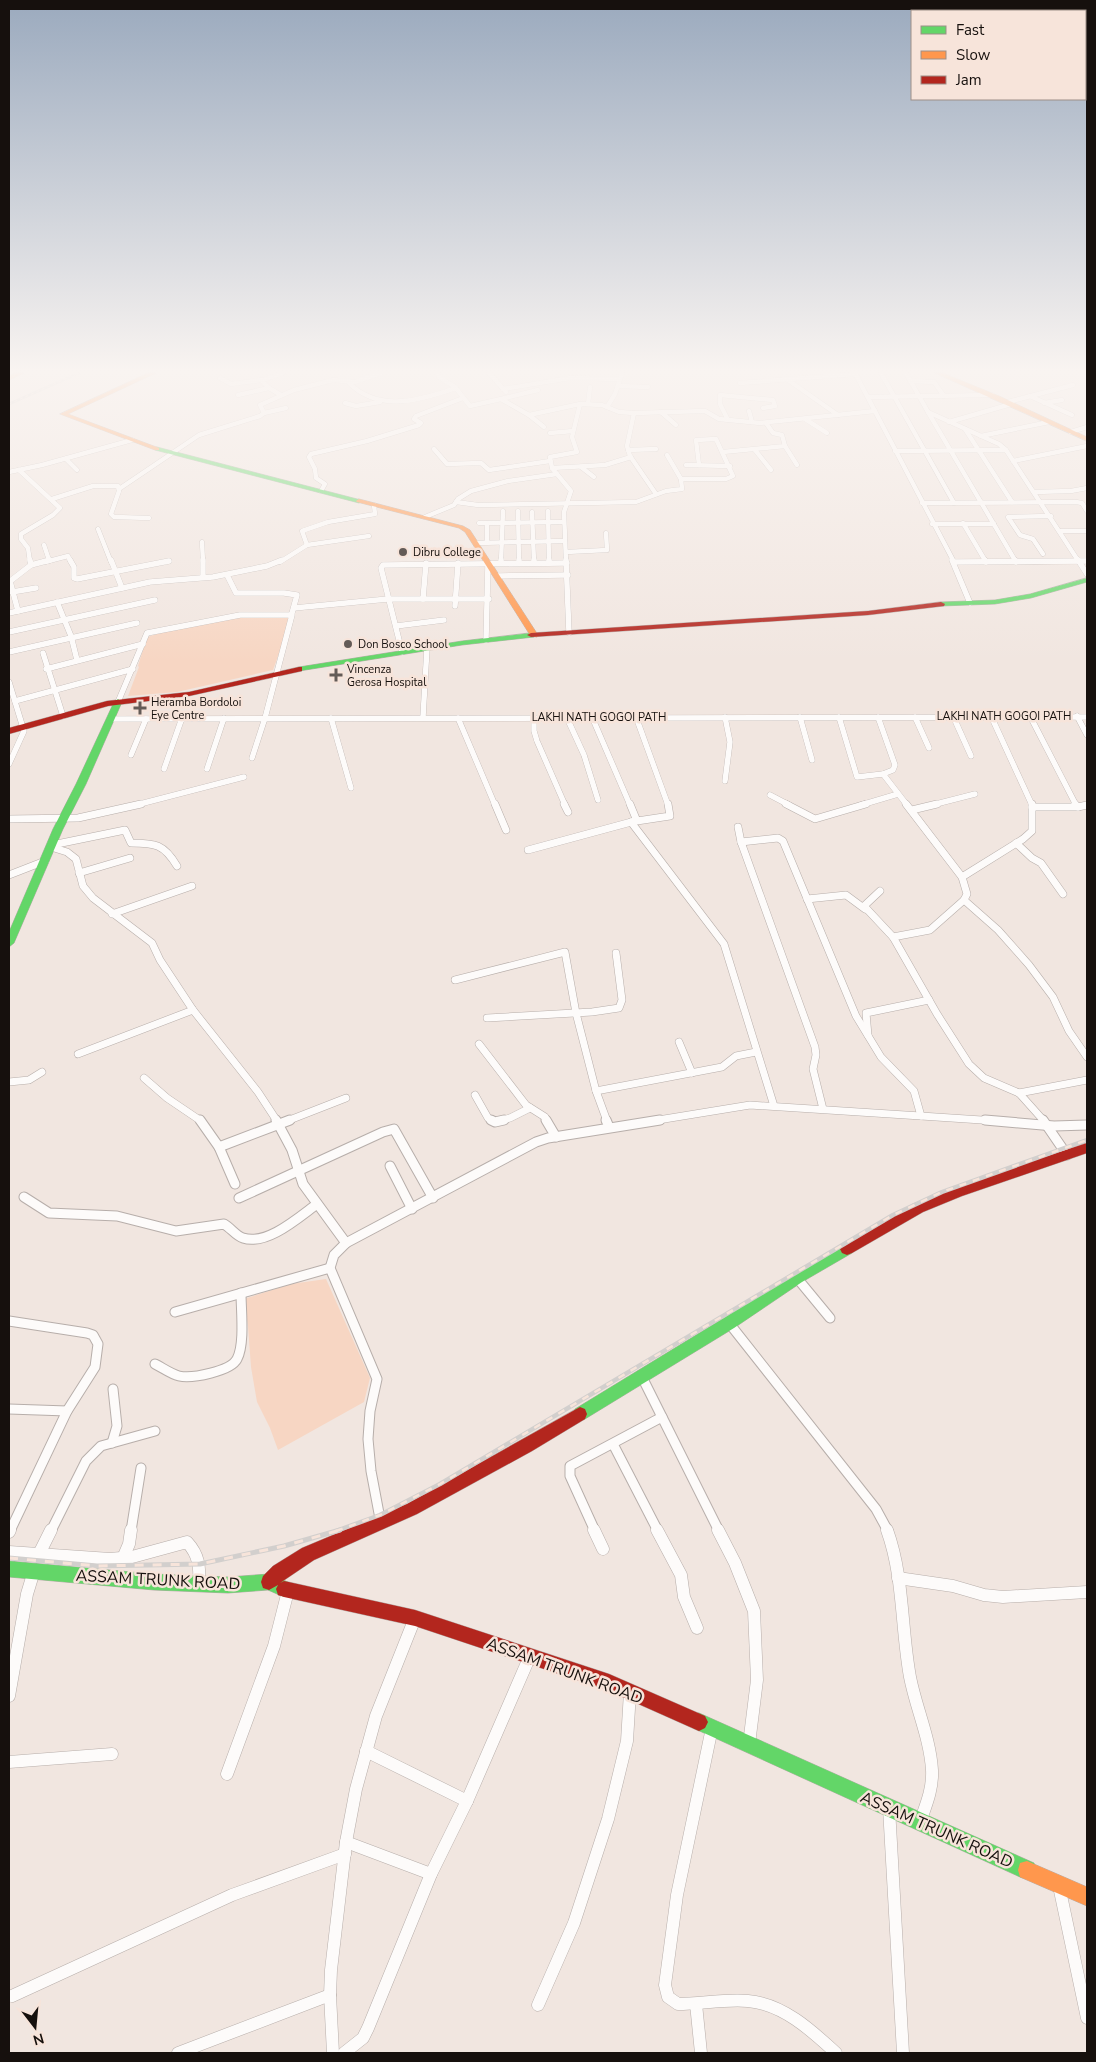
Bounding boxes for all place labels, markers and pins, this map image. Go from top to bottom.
place label: Dibru College [413,545,481,560]
marker: Dibru College [397,546,409,558]
place label: Don Bosco School [358,637,448,652]
marker: Don Bosco School [342,638,354,650]
place label: Vincenza Gerosa Hospital [346,662,427,690]
marker: Vincenza Gerosa Hospital [329,668,343,682]
place label: Heramba Bordoloi Eye Centre [151,695,241,723]
marker: Heramba Bordoloi Eye Centre [133,701,147,715]

